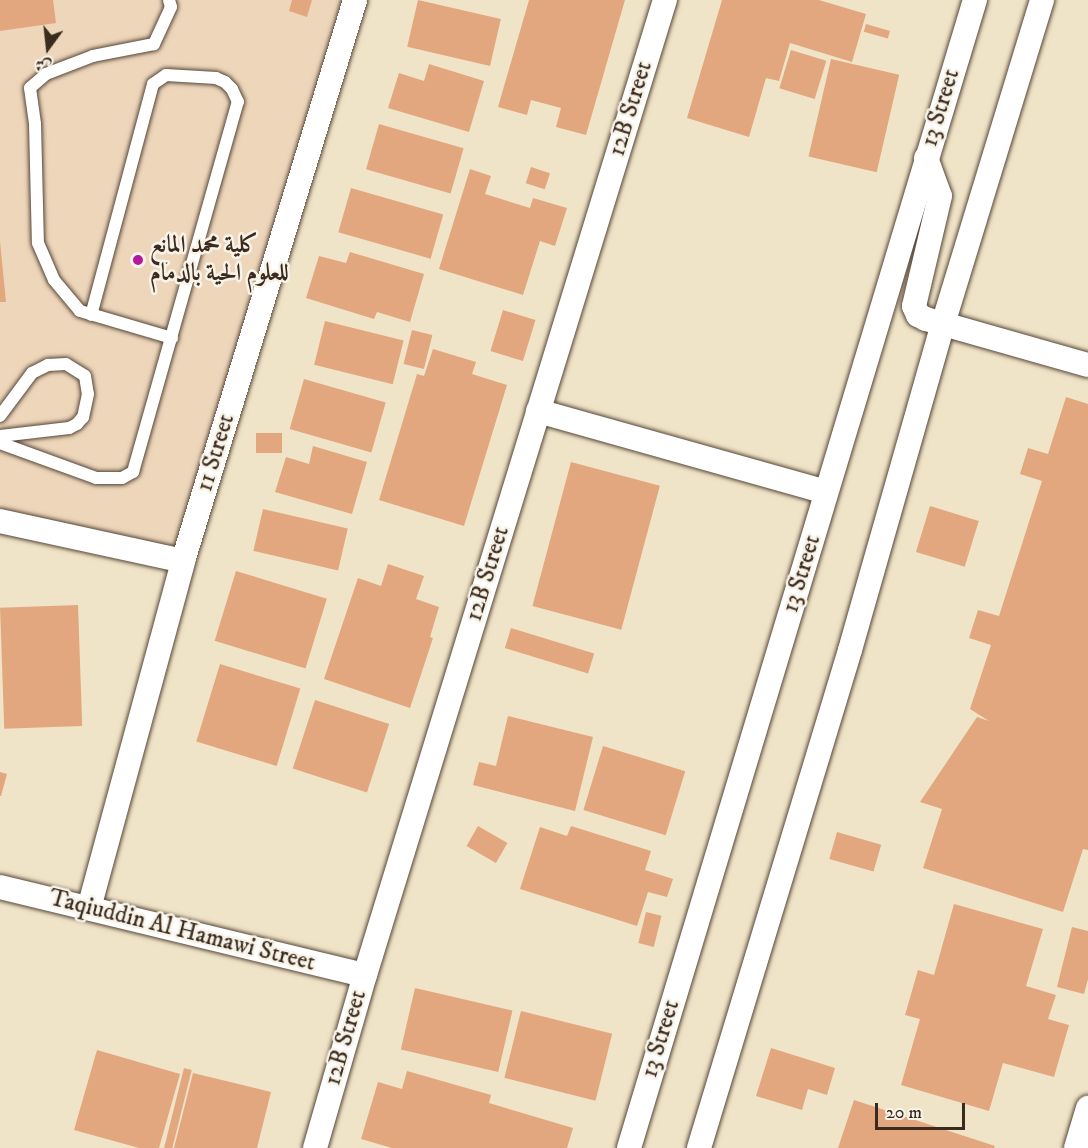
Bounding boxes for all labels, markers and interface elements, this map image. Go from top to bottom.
north arrow [18,18,78,78]
text: ش [33,54,54,77]
street label: 12B Street [603,58,659,160]
street label: 13 Street [916,66,966,150]
place label: كلية محمد المانع للعلوم الحية بالدمام [150,232,289,288]
marker: كلية محمد المانع للعلوم الحية بالدمام [131,253,145,267]
street label: 11 Street [191,411,241,495]
street label: 12B Street [460,523,516,625]
street label: 13 Street [777,532,827,616]
street label: Taqiuddin Al Hamawi Street [46,884,318,978]
street label: 12B Street [319,987,373,1089]
street label: 13 Street [636,997,686,1081]
scale bar [878,1091,968,1129]
text: 20 m [886,1102,922,1124]

